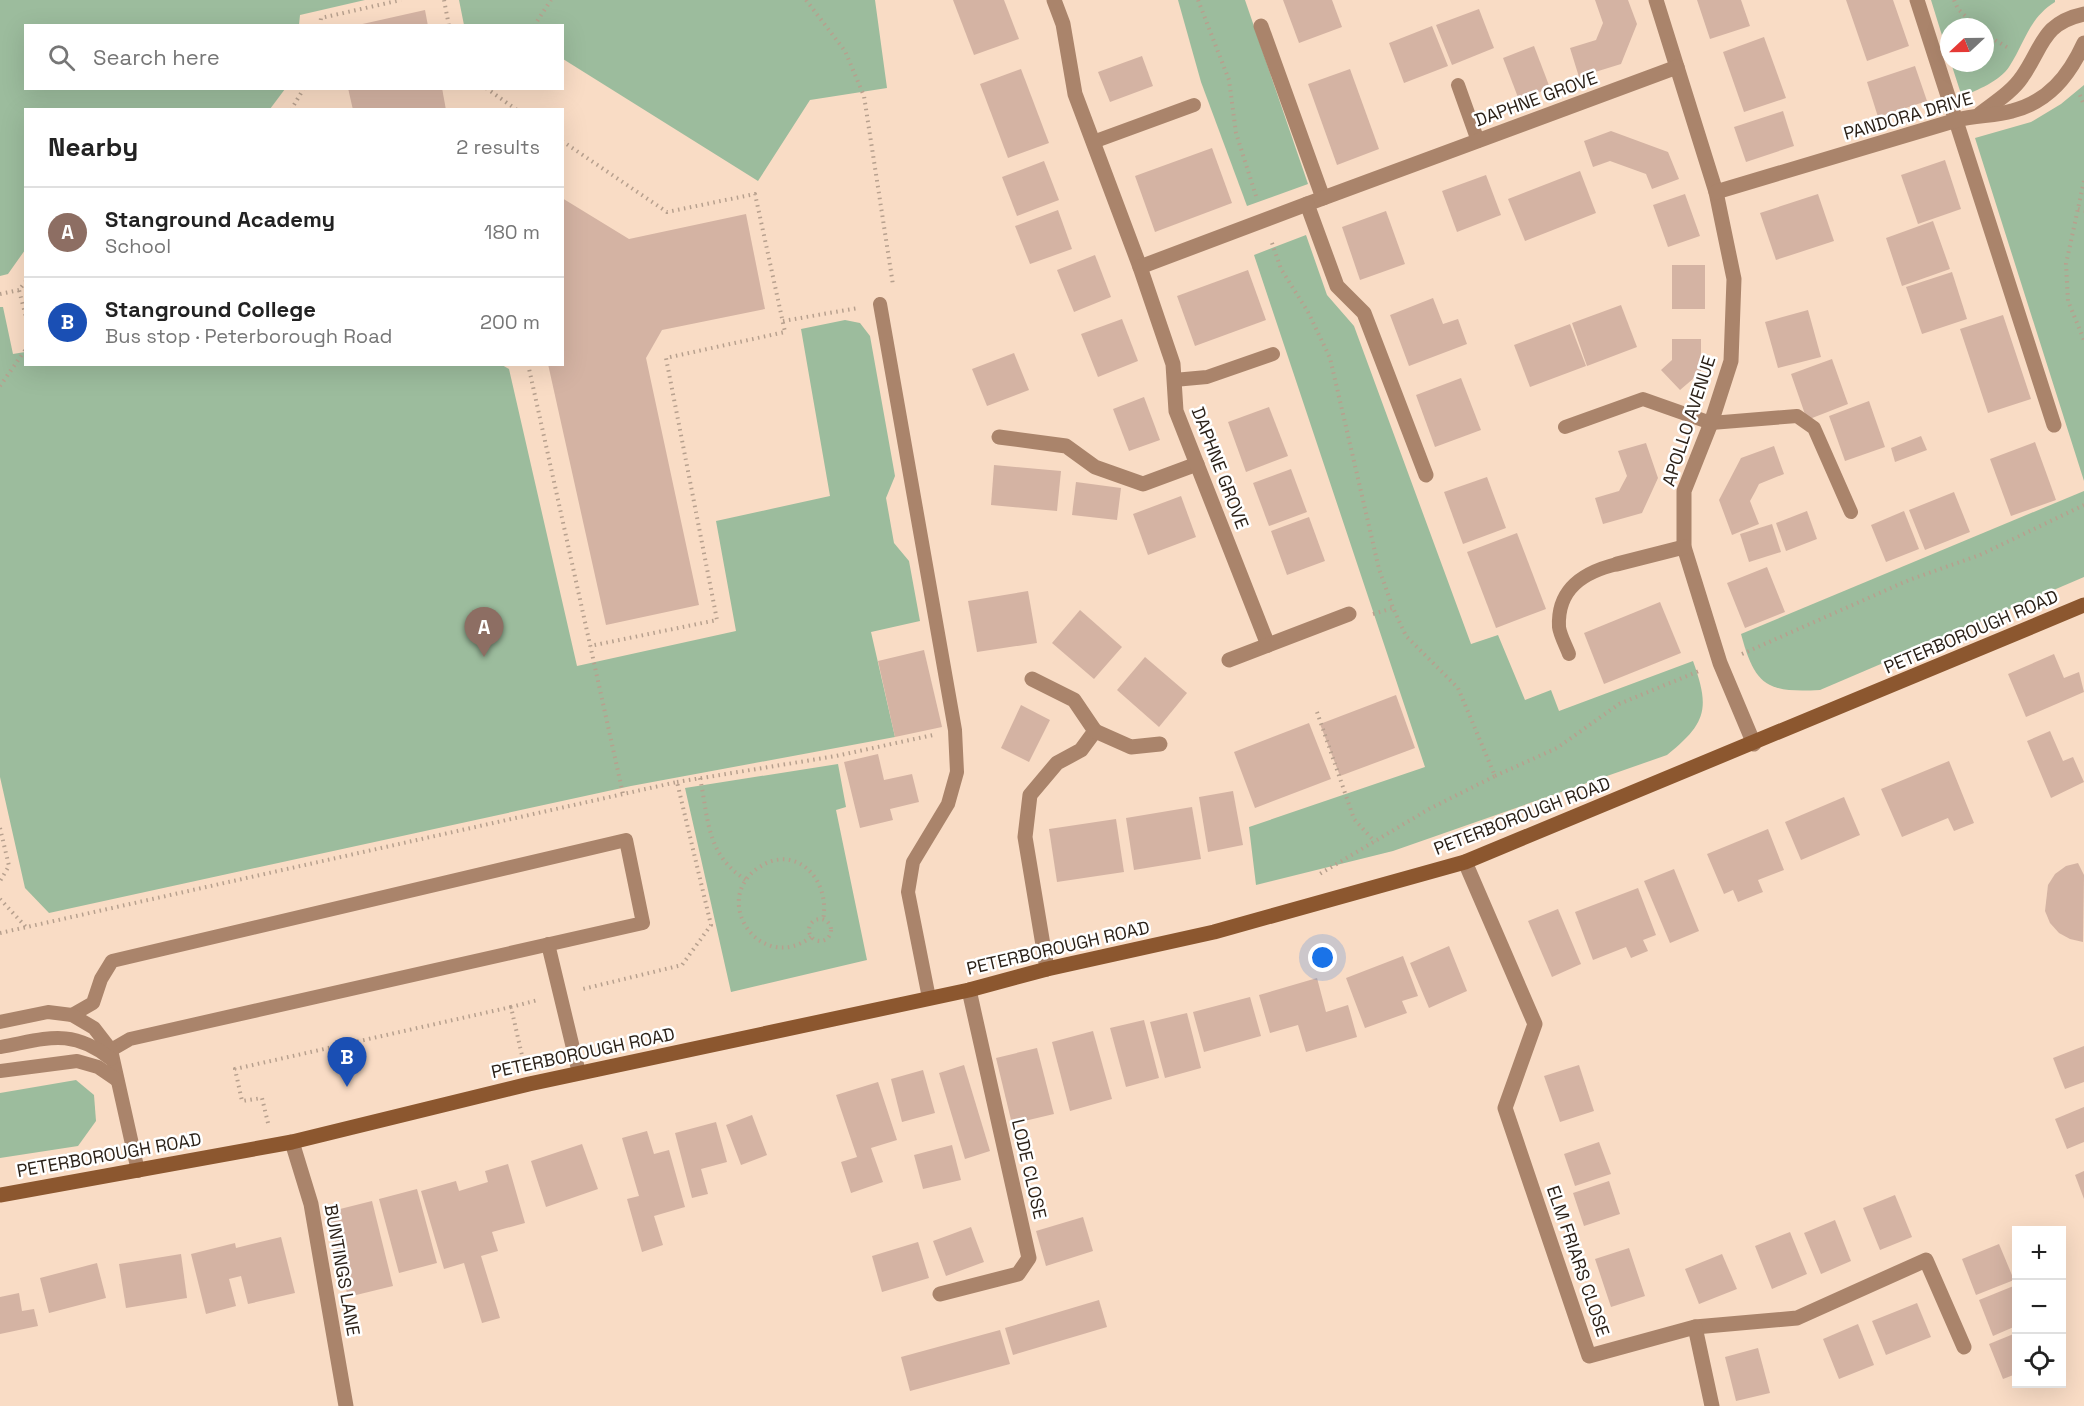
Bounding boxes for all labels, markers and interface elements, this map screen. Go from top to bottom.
north arrow [1940,18,1994,72]
search box [24,24,564,90]
icon: search [45,41,78,74]
text: Search here [93,43,220,71]
street label: DAPHNE GROVE [1471,66,1600,131]
street label: PANDORA DRIVE [1841,86,1975,145]
text: Nearby [48,130,138,164]
text: 2 results [456,134,540,160]
text: Stanground Academy [105,205,335,233]
text: A [61,219,74,245]
text: 180 m [484,219,540,245]
text: School [105,233,171,259]
text: Stanground College [105,295,316,323]
text: B [61,309,74,335]
text: 200 m [480,309,540,335]
text: Bus stop · Peterborough Road [105,323,392,349]
street label: APOLLO AVENUE [1657,353,1720,489]
street label: DAPHNE GROVE [1187,404,1254,532]
street label: PETERBOROUGH ROAD [1880,584,2061,679]
pin: A [464,608,504,657]
street label: PETERBOROUGH ROAD [1430,771,1613,860]
street label: PETERBOROUGH ROAD [964,915,1152,980]
your location [1308,943,1337,972]
street label: PETERBOROUGH ROAD [489,1022,677,1083]
pin: B [328,1038,366,1087]
street label: LODE CLOSE [1007,1117,1052,1221]
street label: PETERBOROUGH ROAD [15,1127,203,1182]
street label: ELM FRIARS CLOSE [1542,1182,1615,1339]
street label: BUNTINGS LANE [320,1202,365,1338]
map controls [2012,1226,2066,1388]
button: + [2012,1226,2066,1280]
button: − [2012,1280,2066,1334]
button: locate [2012,1334,2066,1388]

